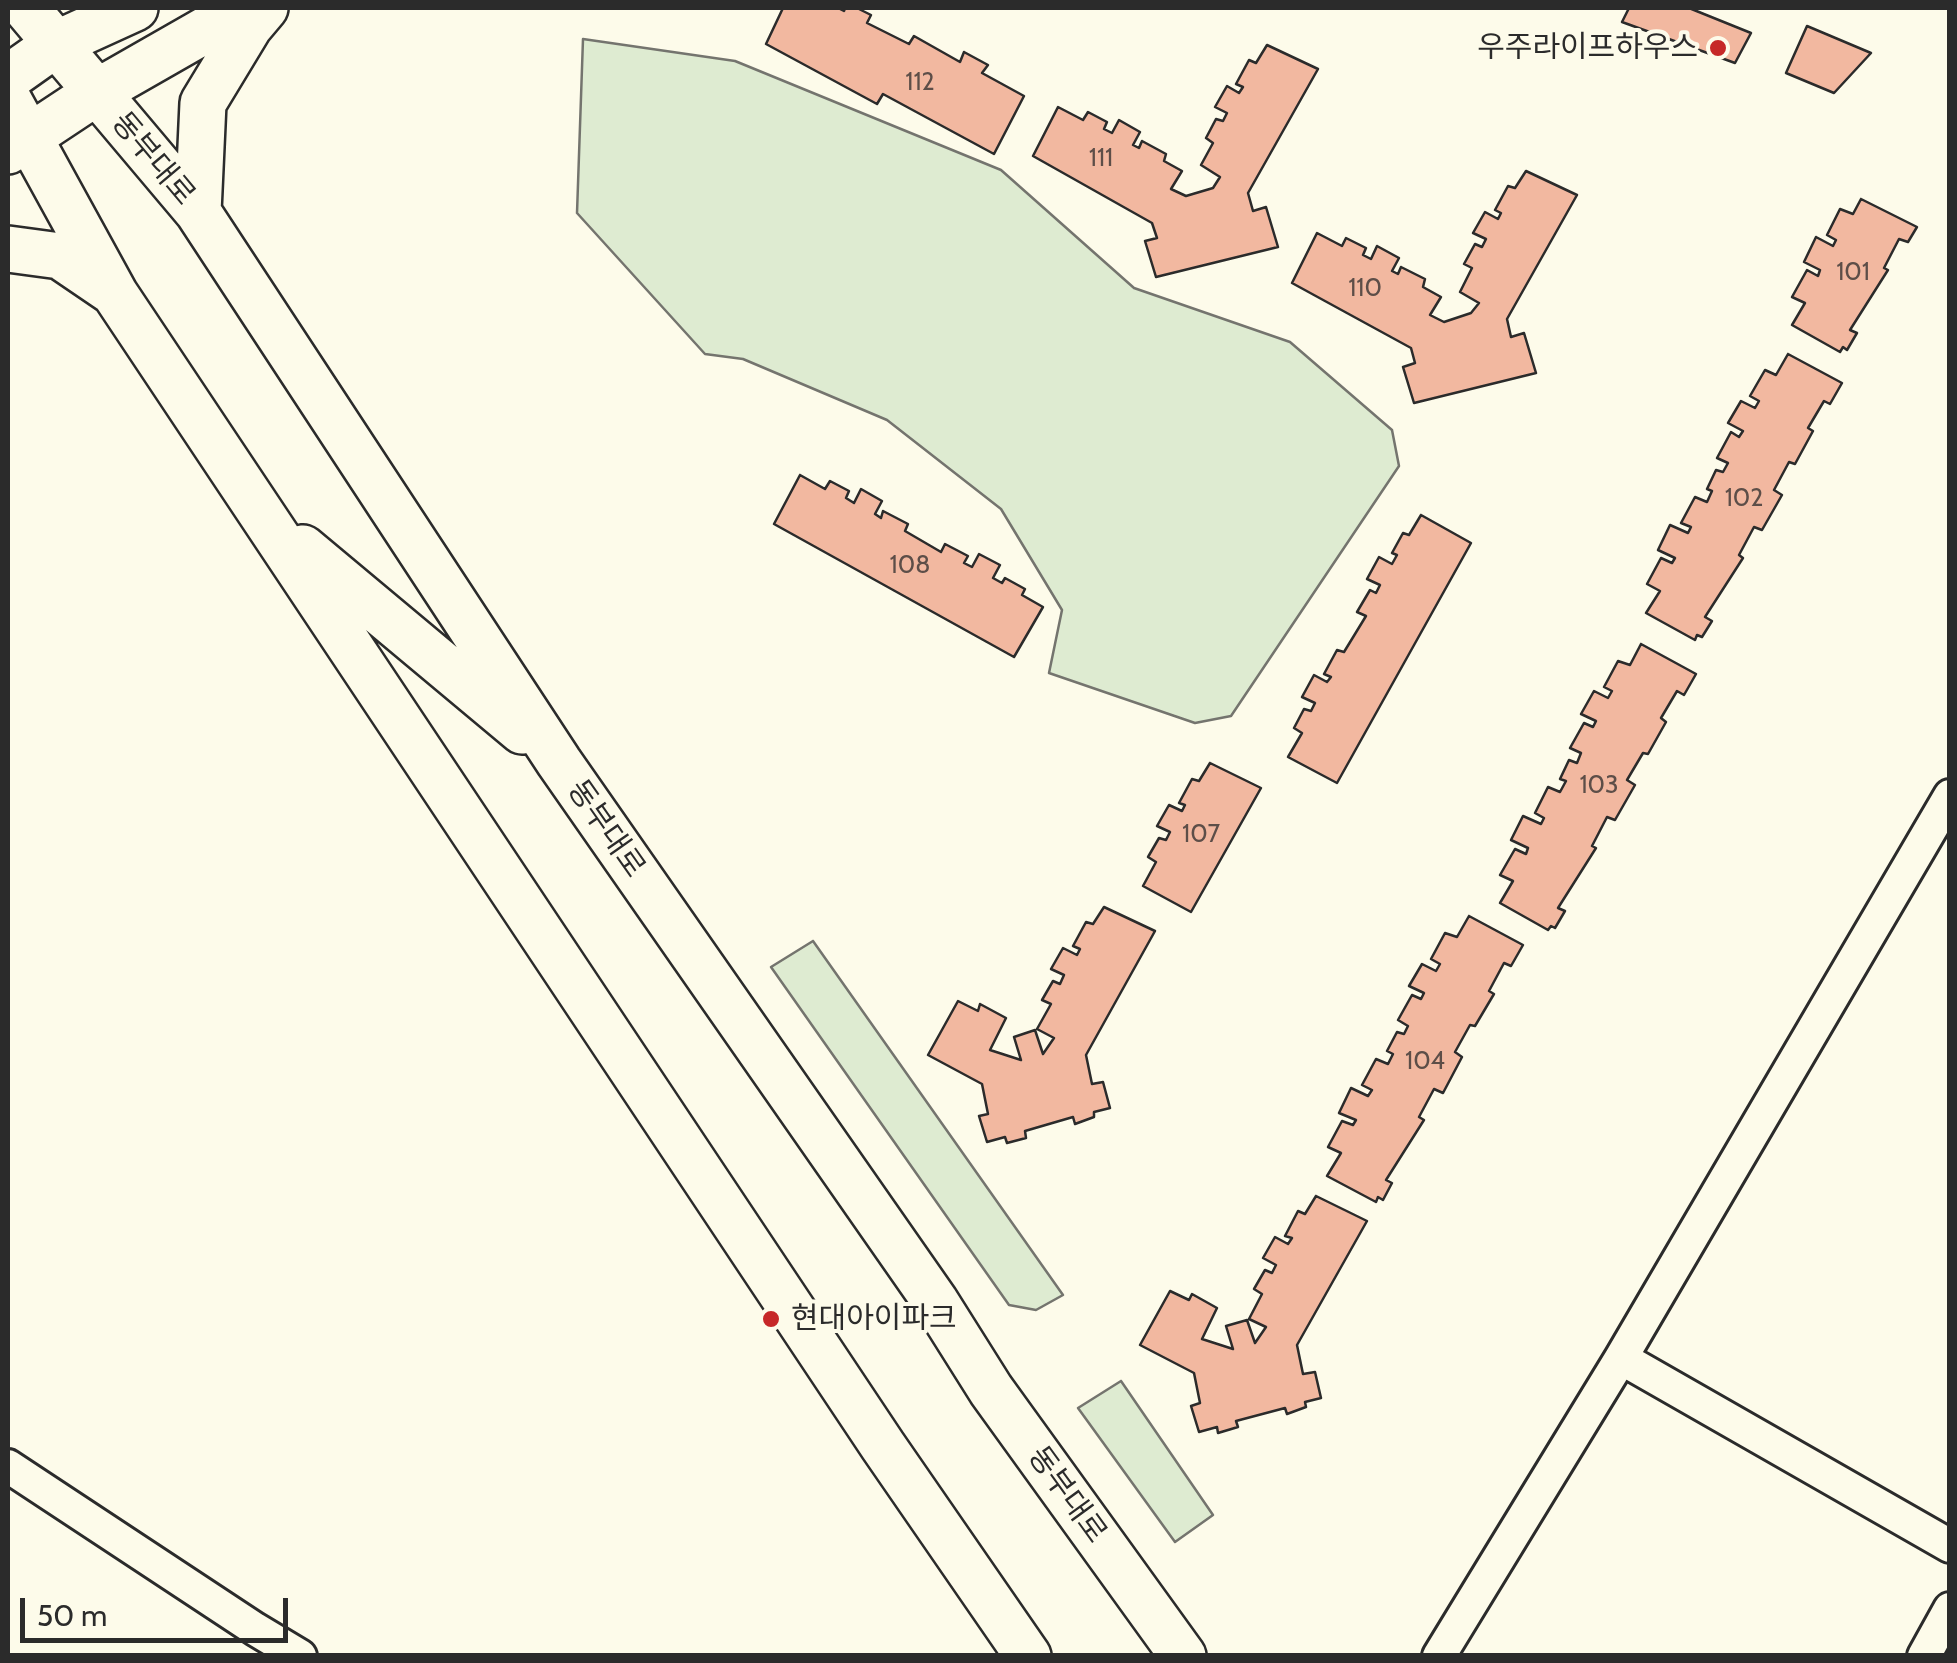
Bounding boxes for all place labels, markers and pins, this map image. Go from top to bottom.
place label: 우주라이프하우스 [1477,30,1698,66]
marker: 우주라이프하우스 [1707,37,1729,59]
place label: 현대아이파크 [791,1301,957,1337]
marker: 현대아이파크 [760,1308,782,1330]

